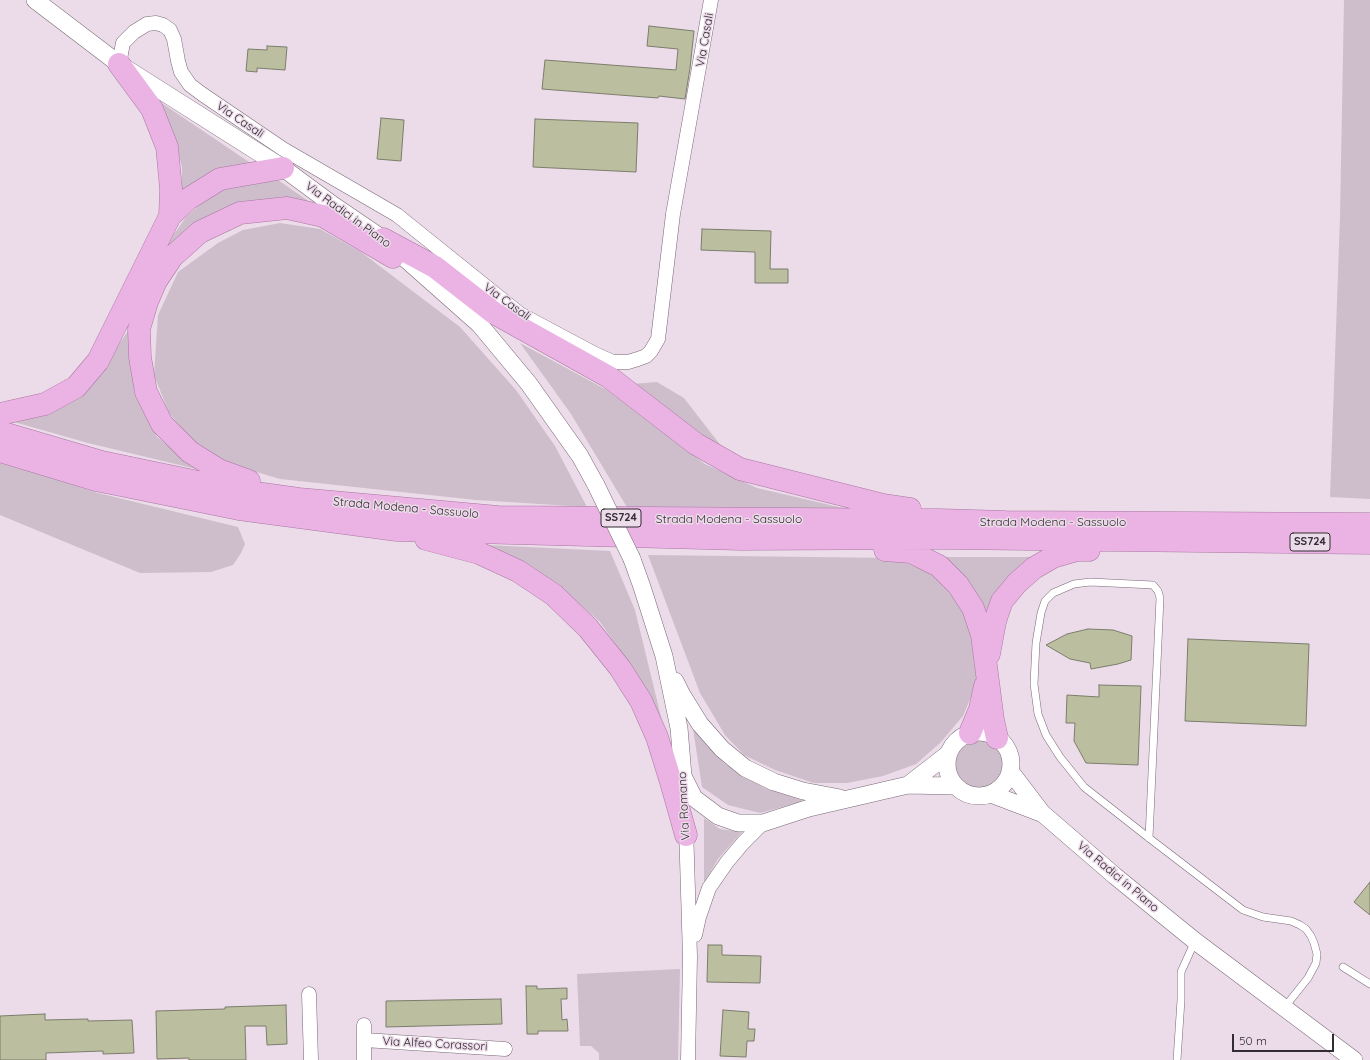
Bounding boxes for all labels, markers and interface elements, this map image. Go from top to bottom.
street label: Via Casali [693,12,717,68]
street label: Via Casali [213,99,267,141]
street label: Via Radici in Piano [302,179,394,251]
street label: Via Casali [481,280,533,324]
street label: Strada Modena - Sassuolo [333,494,479,522]
road number: SS724 [601,509,641,527]
street label: Strada Modena - Sassuolo [656,512,802,526]
street label: Strada Modena - Sassuolo [980,515,1126,529]
road number: SS724 [1290,533,1330,551]
street label: Via Romano [675,771,693,841]
street label: Via Radici in Piano [1074,839,1162,915]
scale bar [1234,1026,1336,1052]
text: 50 m [1239,1033,1267,1048]
street label: Via Alfeo Corassori [382,1034,488,1054]

